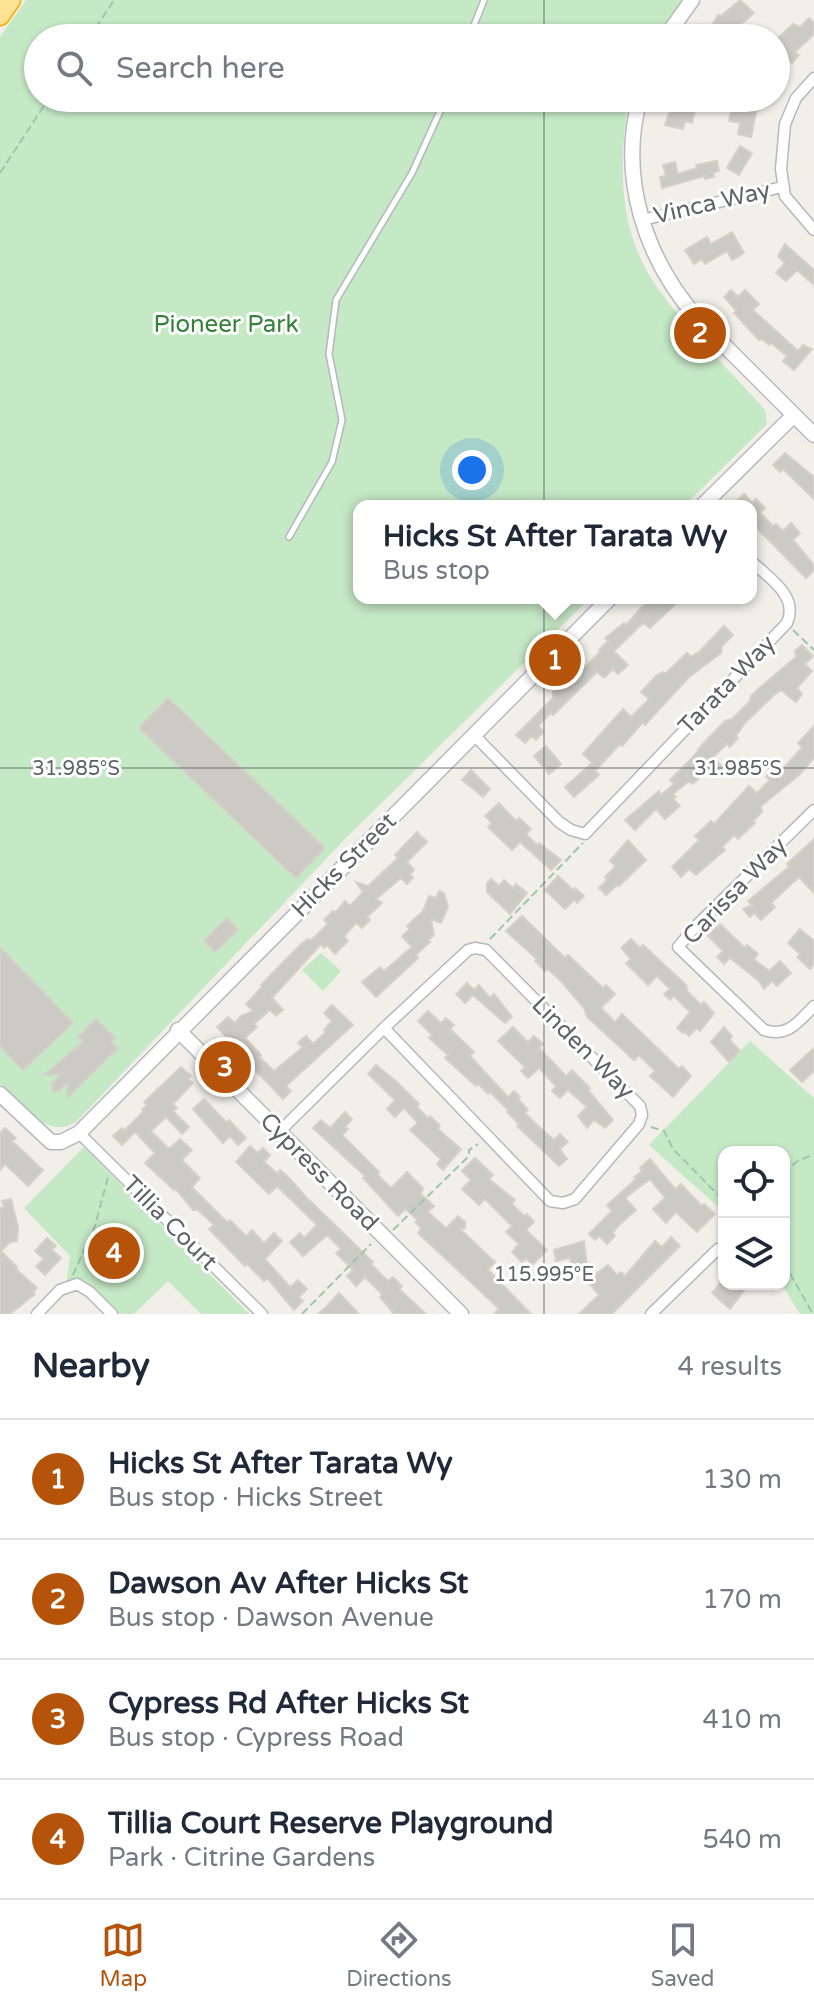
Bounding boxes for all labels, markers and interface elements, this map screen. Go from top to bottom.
search box [24,24,790,112]
icon: search [52,46,96,90]
text: Search here [116,50,285,87]
street label: Vinca Way [651,175,773,231]
pin: 2 [674,303,726,363]
park label: Pioneer Park [154,310,298,339]
your location [452,450,492,490]
popup [353,500,757,604]
text: Hicks St After Tarata Wy [383,518,727,555]
text: Bus stop [383,555,490,586]
street label: Tarata Way [672,629,782,741]
pin: 1 [529,630,581,690]
text: 31.985°S [32,757,120,781]
text: 31.985°S [694,757,782,781]
street label: Hicks Street [286,807,402,923]
street label: Carissa Way [677,831,793,951]
street label: Linden Way [526,991,641,1106]
pin: 3 [199,1037,251,1097]
street label: Cypress Road [254,1107,384,1237]
map controls [718,1146,790,1290]
button: locate [718,1146,790,1218]
street label: Tillia Court [117,1170,223,1276]
button: layers [718,1218,790,1290]
pin: 4 [88,1223,140,1283]
text: 115.995°E [494,1263,594,1287]
text: Nearby [32,1346,150,1387]
text: 4 results [677,1351,782,1382]
text: Hicks St After Tarata Wy [108,1445,453,1482]
text: 1 [50,1464,66,1495]
text: 130 m [702,1464,782,1495]
text: Bus stop · Hicks Street [108,1482,383,1513]
text: Dawson Av After Hicks St [108,1565,468,1602]
text: 2 [50,1584,66,1615]
text: 170 m [702,1584,782,1615]
text: Bus stop · Dawson Avenue [108,1602,434,1633]
text: Cypress Rd After Hicks St [108,1685,469,1722]
text: 3 [50,1704,66,1735]
text: 410 m [702,1704,782,1735]
text: Bus stop · Cypress Road [108,1722,404,1753]
text: Tillia Court Reserve Playground [108,1805,553,1842]
text: 4 [50,1824,66,1855]
text: 540 m [702,1824,782,1855]
text: Park · Citrine Gardens [108,1842,375,1873]
tab: Map [100,1918,147,1992]
tab: Directions [346,1918,452,1992]
tab: Saved [651,1918,714,1992]

